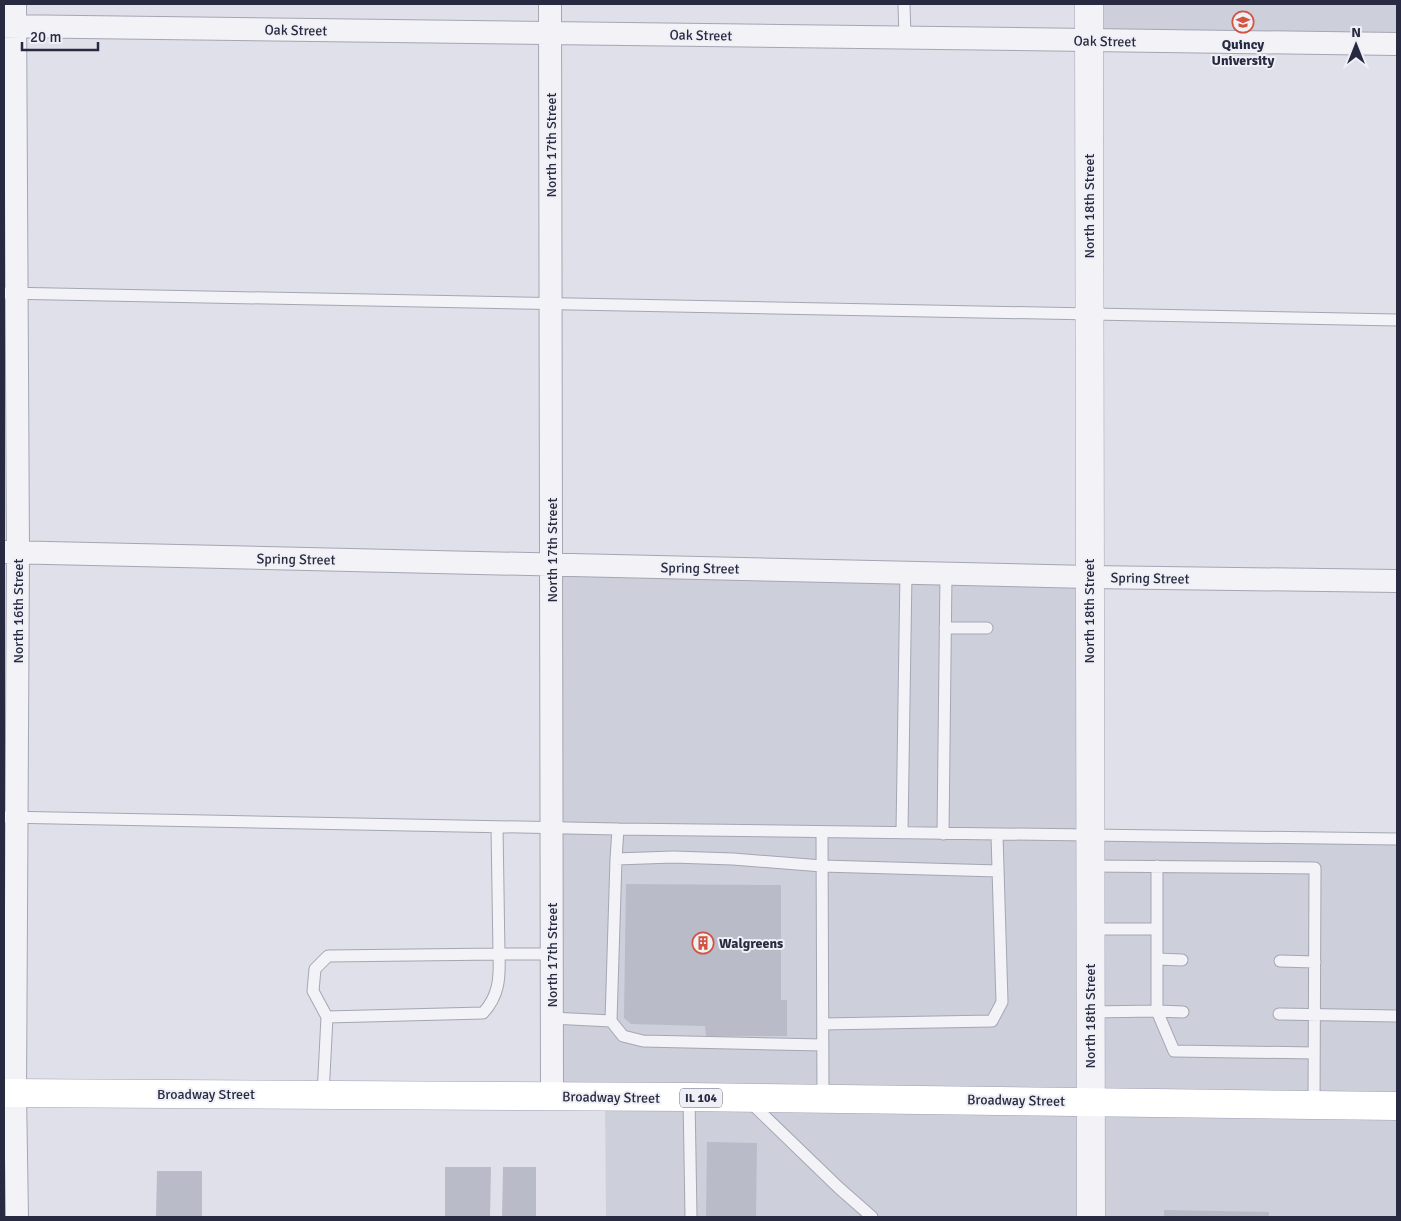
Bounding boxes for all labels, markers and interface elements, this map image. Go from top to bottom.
school or university icon: Quincy University [1231,10,1255,34]
scale bar [22,20,99,52]
north arrow [1331,20,1381,70]
street label: Oak Street [264,21,328,40]
text: N [1351,24,1361,41]
street label: Oak Street [669,26,733,45]
text: 20 m [30,28,61,46]
street label: Oak Street [1073,32,1137,51]
place label: Quincy University [1212,36,1275,69]
street label: North 17th Street [543,92,560,198]
street label: North 18th Street [1081,153,1098,259]
street label: North 17th Street [544,497,561,603]
street label: Spring Street [256,550,336,569]
street label: North 16th Street [10,558,27,664]
street label: North 18th Street [1081,558,1098,664]
street label: Spring Street [660,559,740,578]
street label: Spring Street [1110,569,1190,588]
street label: North 17th Street [544,902,561,1008]
building icon: Walgreens [691,931,715,955]
place label: Walgreens [719,935,783,952]
street label: North 18th Street [1082,963,1099,1069]
street label: Broadway Street [157,1086,255,1103]
street label: Broadway Street [562,1088,660,1107]
road number: IL 104 [680,1088,722,1108]
street label: Broadway Street [967,1091,1065,1110]

